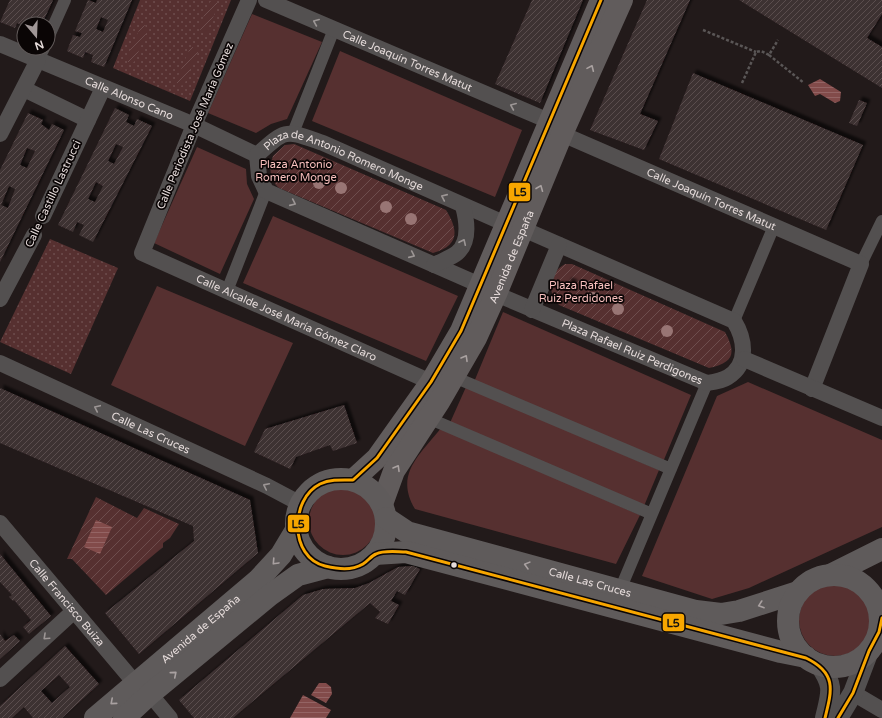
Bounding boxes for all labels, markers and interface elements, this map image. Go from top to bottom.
north arrow [16,16,56,56]
one-way arrow [313,18,320,26]
street label: Calle Joaquín Torres Matut [341,27,474,94]
text: N [33,37,45,53]
street label: Calle Periodista José María Gómez [154,40,236,211]
one-way arrow [586,65,594,73]
street label: Calle Alonso Cano [83,74,176,122]
one-way arrow [510,102,517,110]
street label: Plaza de Antonio Romero Monge [261,127,425,193]
street label: Calle Castillo Lastrucci [22,138,84,250]
park label: Plaza Antonio Romero Monge [255,158,337,184]
street label: Calle Joaquín Torres Matut [645,165,778,233]
line badge: L5 [508,182,531,202]
one-way arrow [535,184,543,191]
text: L5 [513,186,527,199]
one-way arrow [441,194,449,202]
one-way arrow [288,198,296,206]
street label: Avenida de España [486,208,536,305]
one-way arrow [458,239,466,247]
one-way arrow [407,250,415,258]
street label: Calle Alcalde José María Gómez Claro [194,272,379,364]
park label: Plaza Rafael Ruiz Perdidones [539,279,623,305]
street label: Plaza Rafael Ruiz Perdigones [560,316,705,387]
one-way arrow [460,355,467,362]
one-way arrow [94,405,102,413]
street label: Calle Las Cruces [109,409,192,456]
one-way arrow [392,465,399,472]
one-way arrow [263,483,270,491]
line badge: L5 [287,514,310,533]
text: L5 [291,518,305,531]
street label: Calle Francisco Buiza [27,556,107,649]
one-way arrow [272,557,280,565]
unlabelled marker [449,560,459,570]
one-way arrow [523,561,530,569]
street label: Calle Las Cruces [547,565,633,600]
street label: Avenida de España [158,592,243,666]
one-way arrow [758,600,765,609]
line badge: L5 [662,613,685,632]
text: L5 [666,617,680,630]
one-way arrow [43,633,51,640]
one-way arrow [170,671,177,678]
one-way arrow [110,697,118,704]

